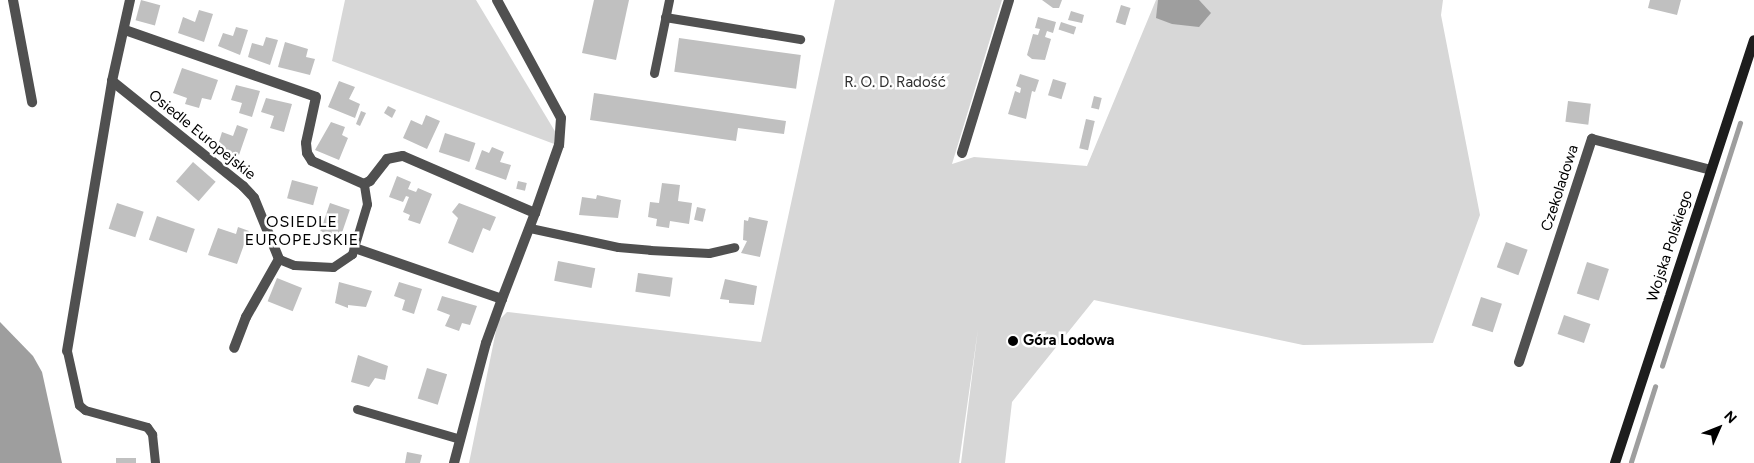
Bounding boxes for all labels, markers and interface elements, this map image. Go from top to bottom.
park label: R. O. D. Radość [844,74,946,92]
street label: Osiedle Europejskie [145,86,259,184]
street label: Czekoladowa [1538,143,1582,233]
street label: Wojska Polskiego [1644,188,1696,304]
district label: OSIEDLE EUROPEJSKIE [243,212,361,250]
place label: Góra Lodowa [1023,332,1114,350]
marker: Góra Lodowa [1007,335,1019,347]
north arrow [1694,403,1744,453]
text: N [1720,407,1740,427]

